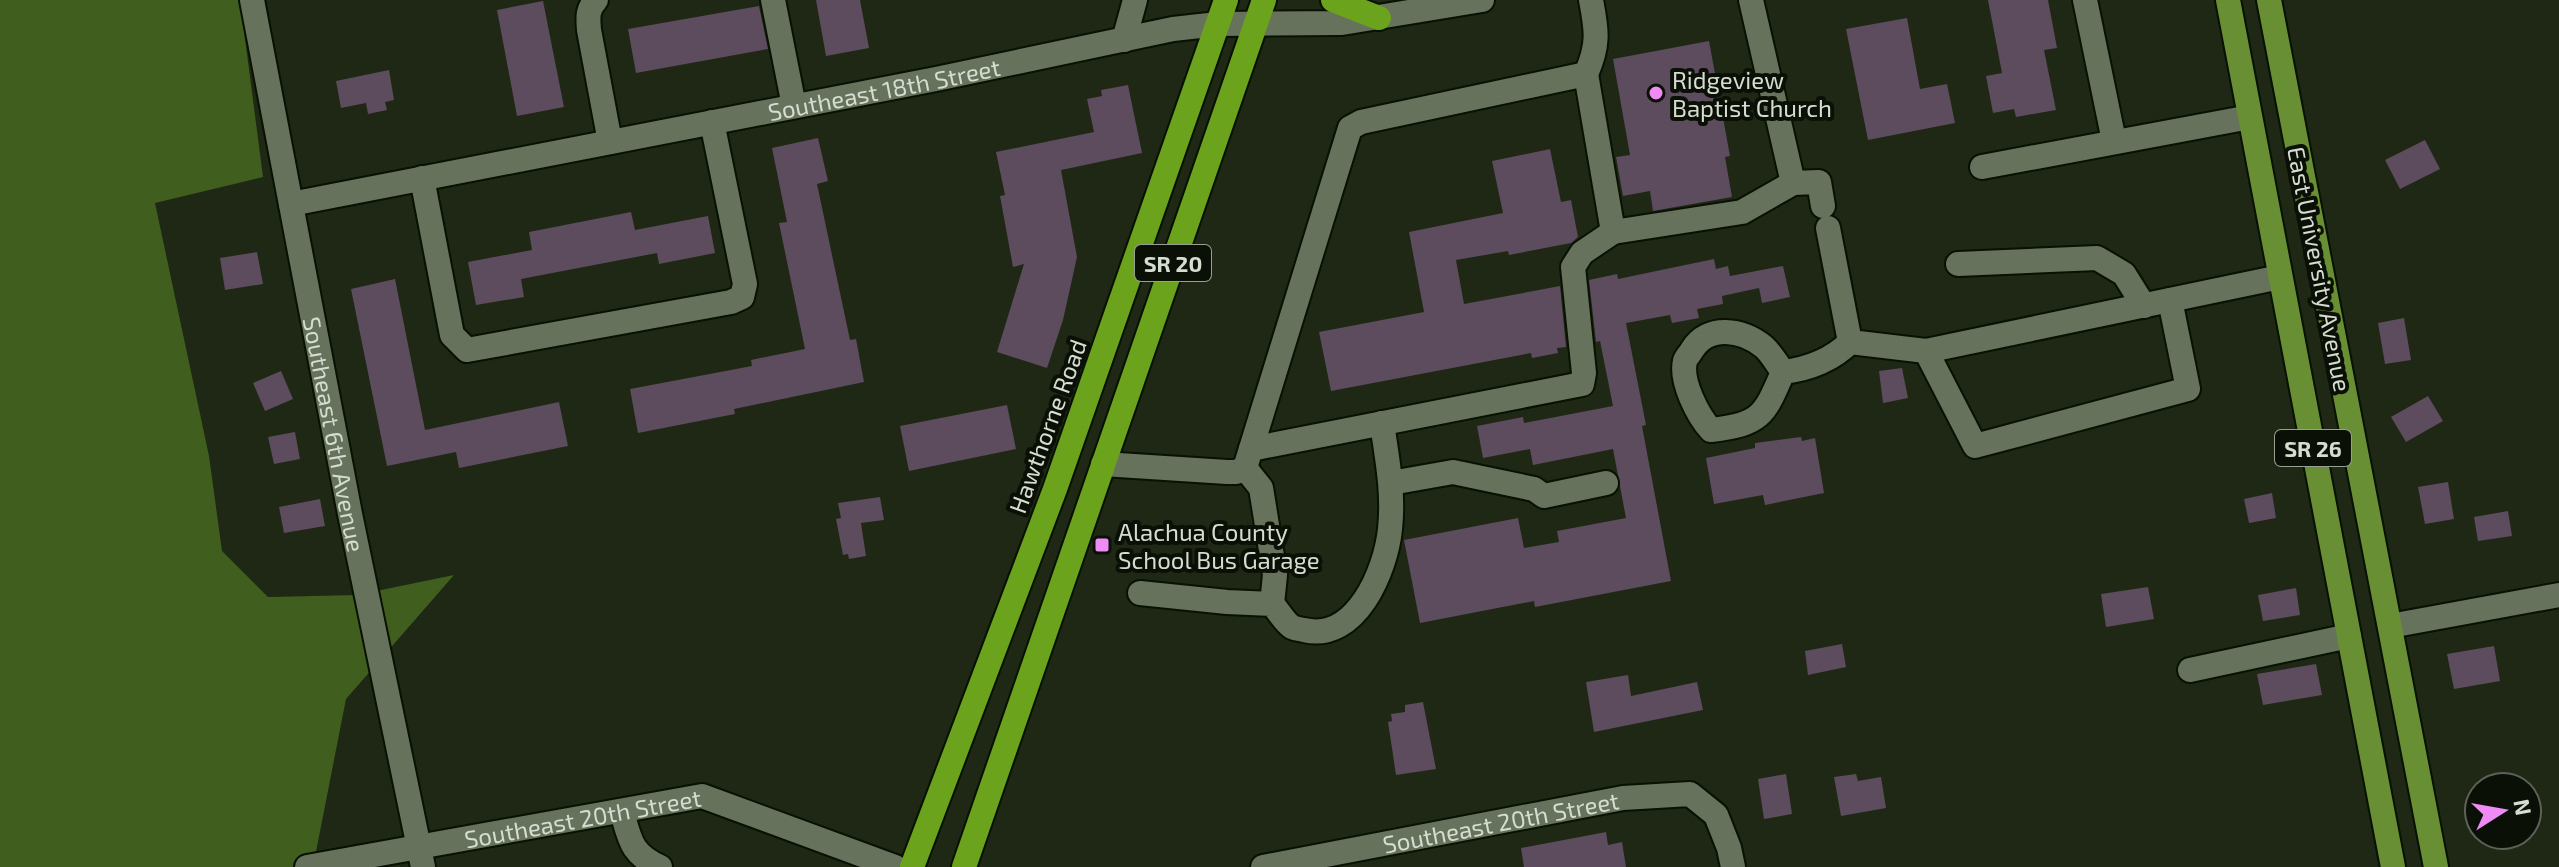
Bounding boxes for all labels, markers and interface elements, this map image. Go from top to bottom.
street label: Southeast 18th Street [765,51,1003,126]
place label: Ridgeview Baptist Church [1672,65,1832,122]
marker: Ridgeview Baptist Church [1647,84,1665,102]
street label: East University Avenue [2282,144,2358,394]
road number: SR 20 [1135,245,1211,281]
street label: Southeast 6th Avenue [298,314,372,554]
street label: Hawthorne Road [1002,335,1092,517]
road number: SR 26 [2275,430,2351,466]
place label: Alachua County School Bus Garage [1118,517,1320,574]
marker: Alachua County School Bus Garage [1093,536,1111,554]
north arrow [2463,771,2543,851]
street label: Southeast 20th Street [462,782,703,853]
street label: Southeast 20th Street [1380,785,1621,858]
text: N [2509,797,2538,817]

